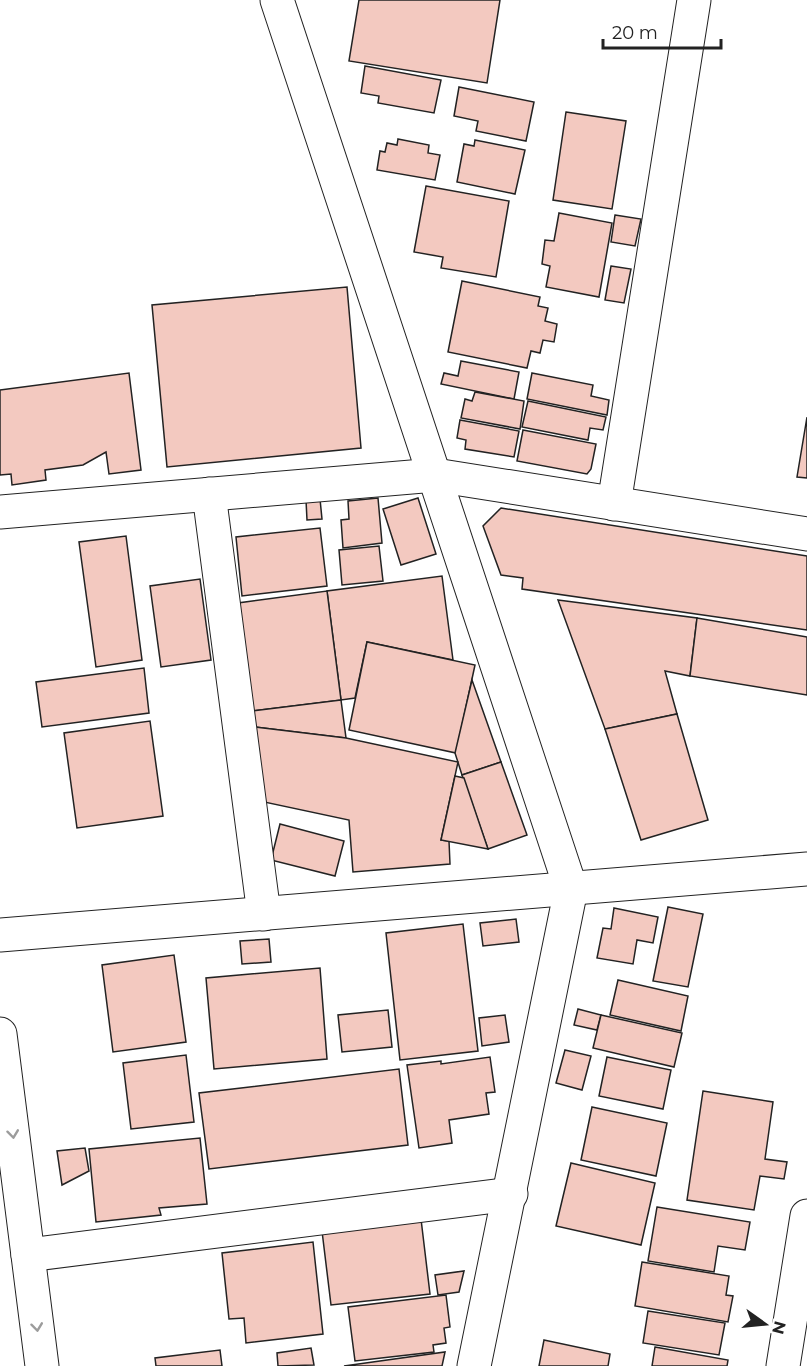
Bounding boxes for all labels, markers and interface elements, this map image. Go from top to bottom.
scale bar [603,12,722,50]
text: 20 m [612,22,658,44]
one-way arrow [6,1129,18,1138]
north arrow [735,1294,795,1354]
text: N [768,1319,790,1336]
one-way arrow [30,1323,43,1332]

